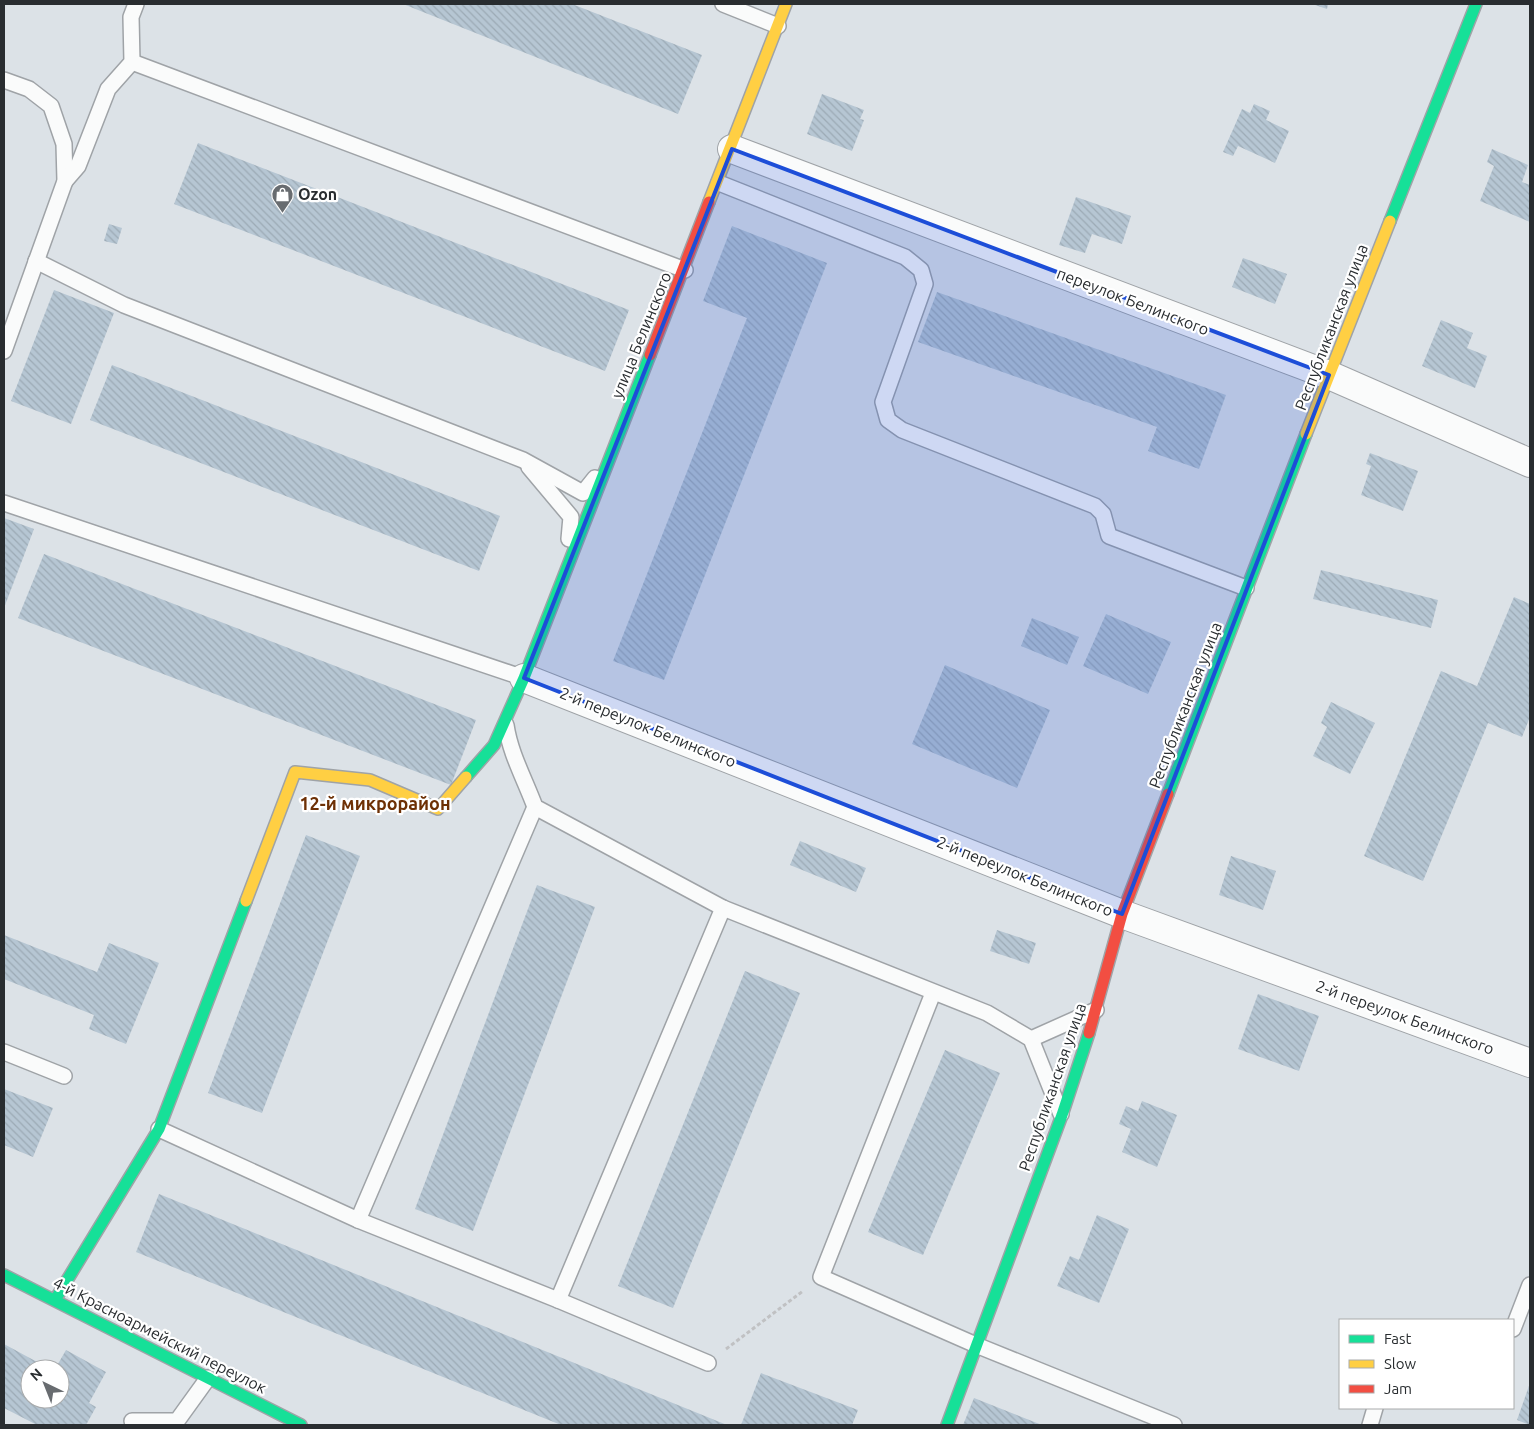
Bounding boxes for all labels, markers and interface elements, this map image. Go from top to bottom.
shop icon: Ozon [270,182,294,213]
place label: Ozon [298,185,337,203]
street label: Республиканская улица [1291,241,1371,413]
street label: переулок Белинского [1054,264,1212,338]
street label: улица Белинского [607,269,675,401]
street label: Республиканская улица [1145,619,1225,791]
street label: 2-й переулок Белинского [557,683,739,771]
district label: 12-й микрорайон [299,793,451,813]
street label: 2-й переулок Белинского [934,832,1116,920]
street label: 2-й переулок Белинского [1313,976,1497,1058]
street label: Республиканская улица [1015,1001,1089,1173]
street label: 4-й Красноармейский переулок [50,1273,270,1397]
legend [1339,1319,1514,1409]
text: Fast [1384,1330,1412,1347]
text: Slow [1384,1355,1417,1372]
north arrow [20,1359,70,1409]
text: N [27,1365,45,1384]
text: Jam [1384,1380,1412,1397]

